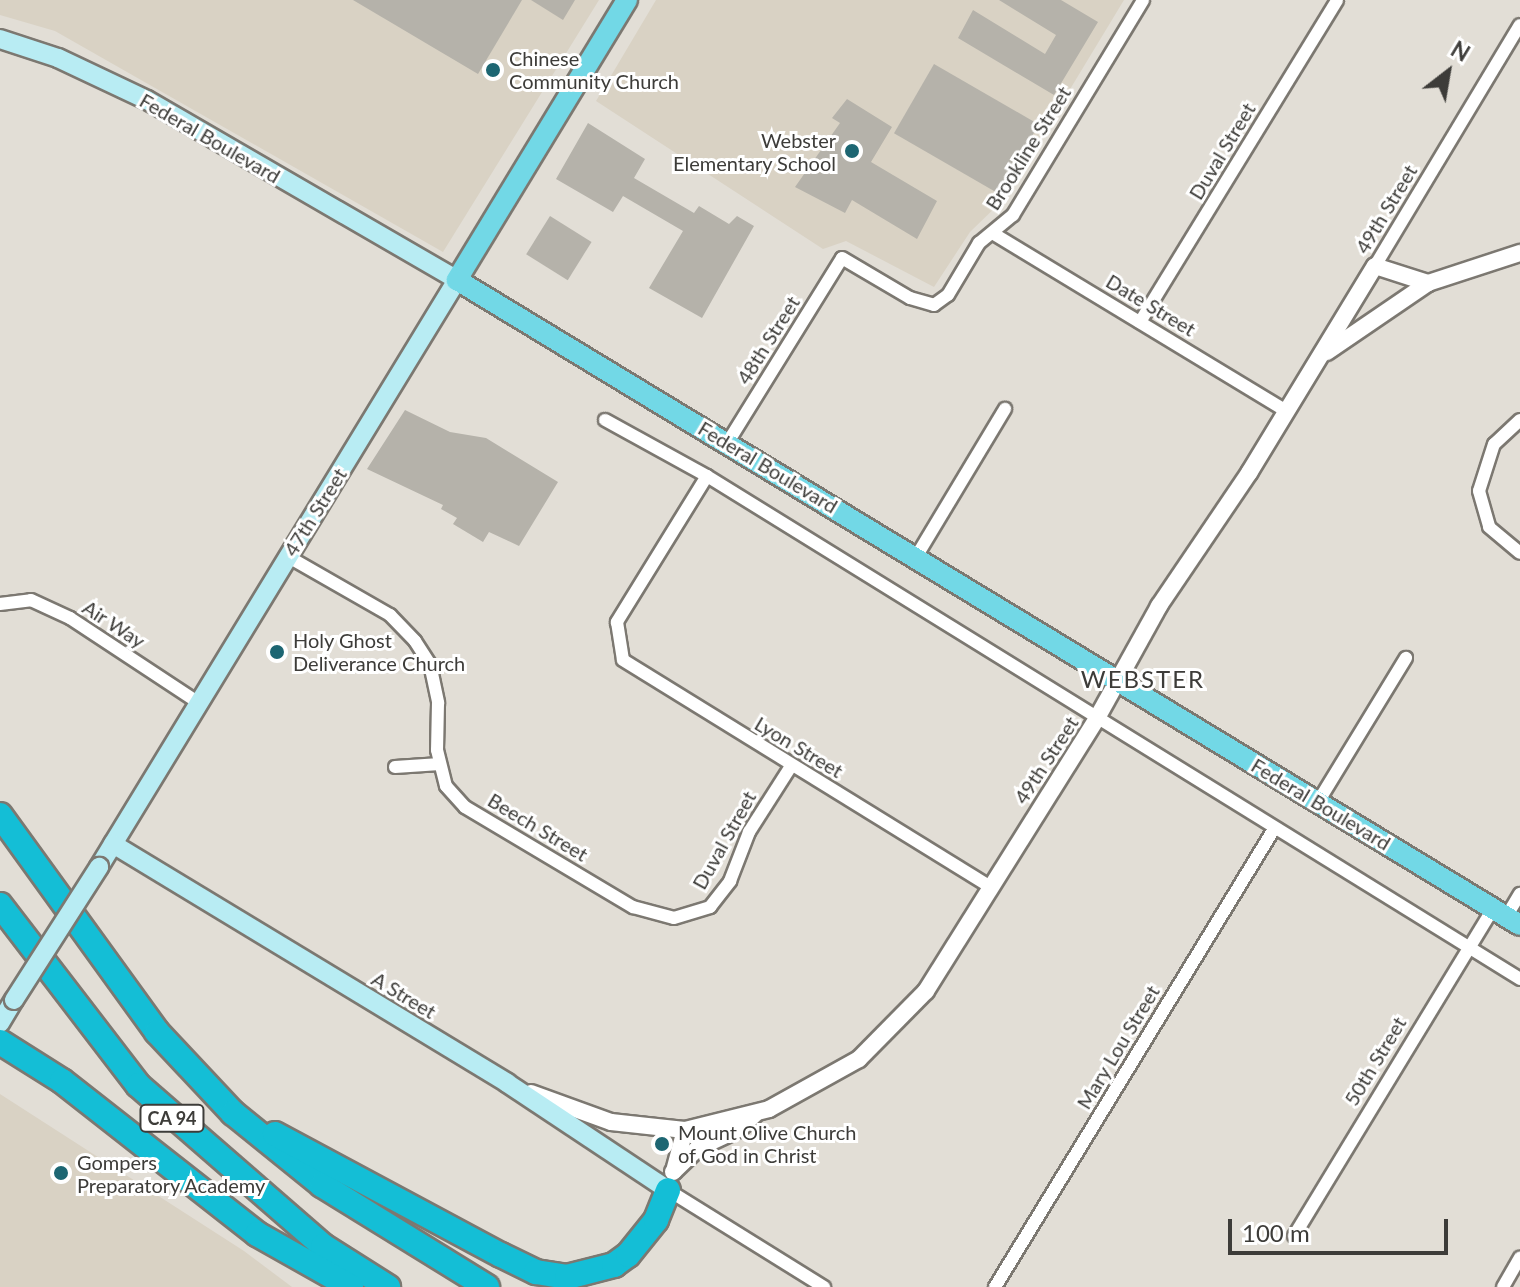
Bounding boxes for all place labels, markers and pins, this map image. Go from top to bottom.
place label: Chinese Community Church [509,46,679,93]
marker: Chinese Community Church [484,61,502,79]
place label: Webster Elementary School [673,128,836,175]
marker: Webster Elementary School [843,142,861,160]
place label: Holy Ghost Deliverance Church [293,628,465,675]
marker: Holy Ghost Deliverance Church [268,643,286,661]
place label: Mount Olive Church of God in Christ [678,1120,856,1167]
marker: Mount Olive Church of God in Christ [653,1135,671,1153]
place label: Gompers Preparatory Academy [77,1150,267,1197]
marker: Gompers Preparatory Academy [52,1164,70,1182]

